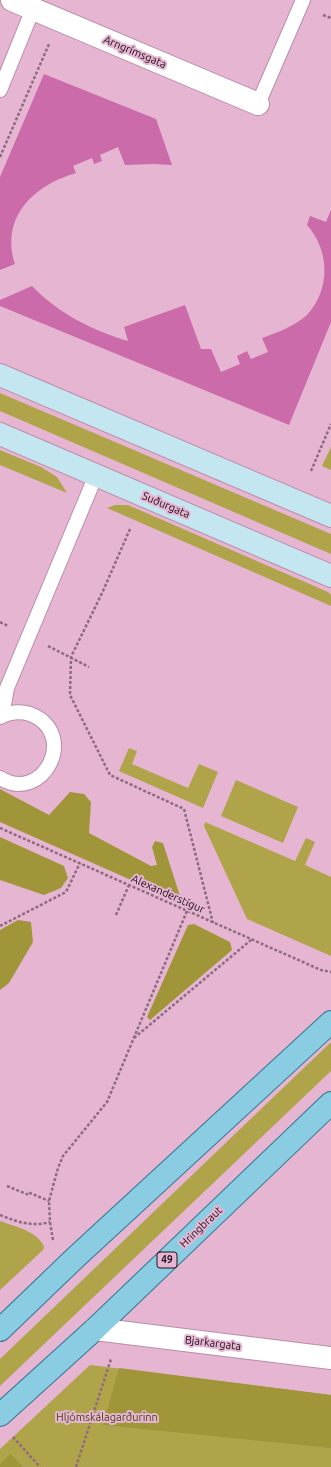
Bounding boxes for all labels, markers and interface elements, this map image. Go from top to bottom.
street label: Arngrímsgata [102,33,168,71]
street label: Suðurgata [140,489,192,521]
street label: Alexanderstígur [129,872,207,916]
street label: Hringbraut [177,1204,225,1250]
road number: 49 [157,1252,177,1268]
street label: Bjarkargata [184,1333,242,1353]
park label: Hljómskálagarðurinn [56,1410,158,1424]

